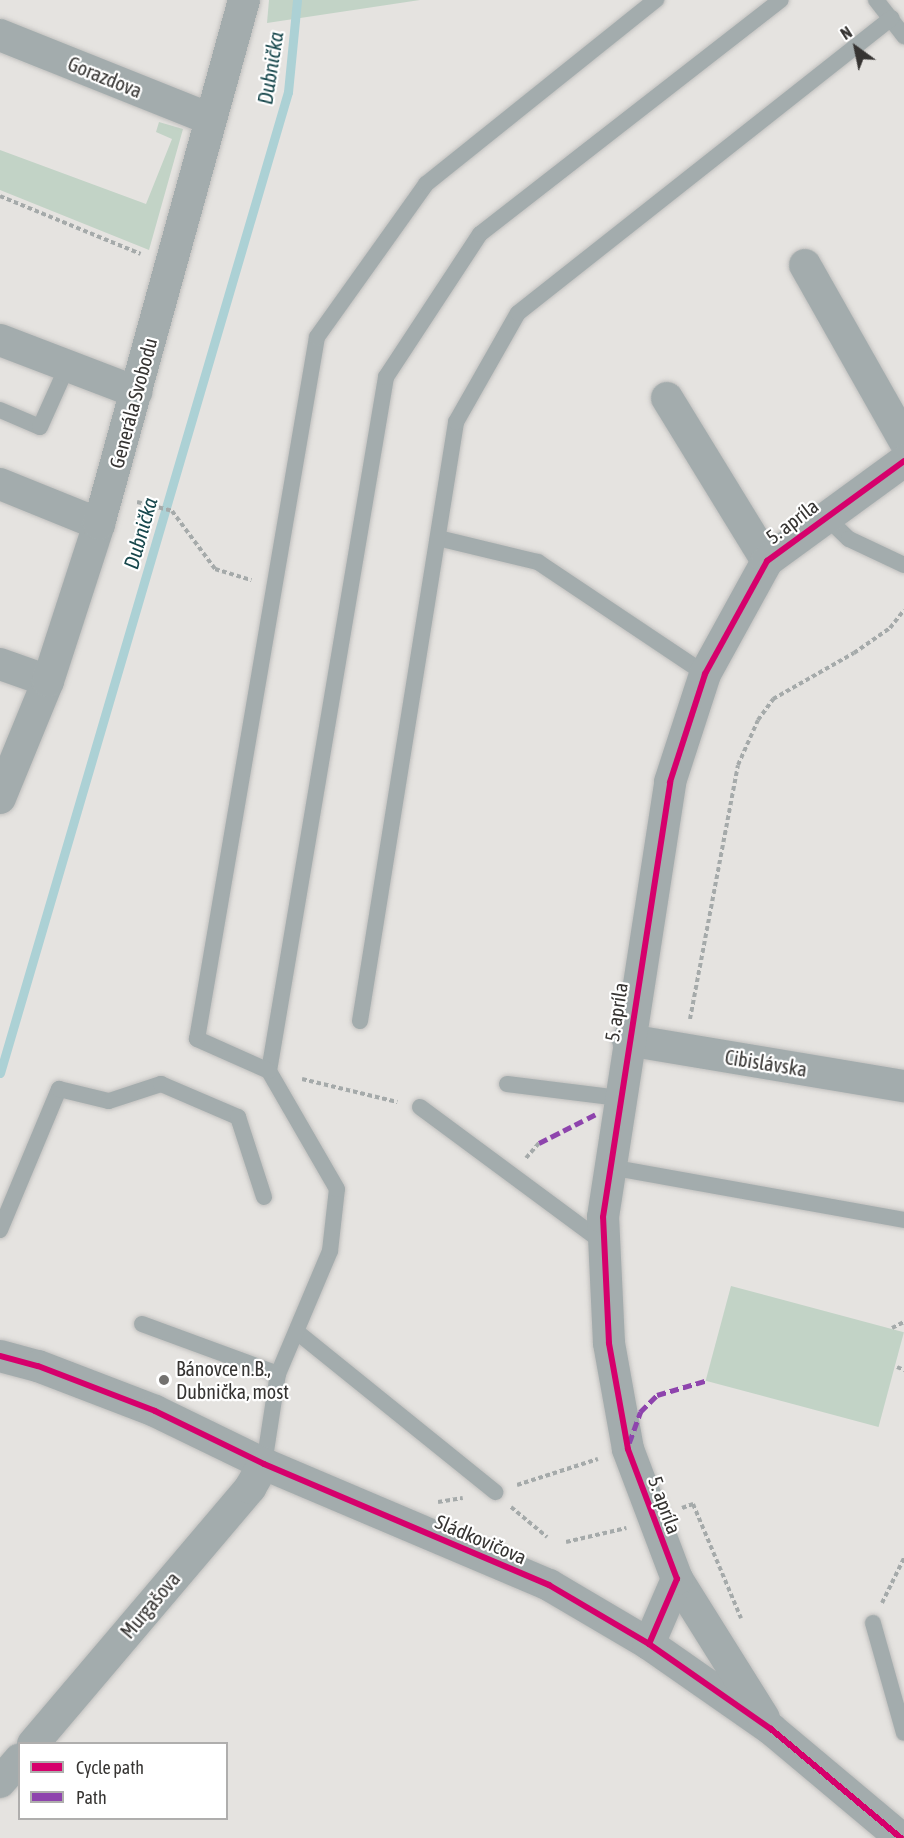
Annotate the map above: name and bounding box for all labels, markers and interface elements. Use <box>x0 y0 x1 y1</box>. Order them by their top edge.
north arrow <box>826 18 886 78</box>
text: N <box>837 23 855 43</box>
water label: Dubnička <box>252 30 288 106</box>
street label: Gorazdova <box>64 51 146 103</box>
street label: Generála Svobodu <box>104 335 162 471</box>
street label: 5. apríla <box>761 493 823 549</box>
water label: Dubnička <box>118 494 162 572</box>
street label: 5. apríla <box>599 981 633 1043</box>
street label: Cibislávska <box>723 1045 809 1081</box>
place label: Bánovce n.B., Dubnička, most <box>176 1356 289 1403</box>
marker: Bánovce n.B., Dubnička, most <box>157 1373 171 1387</box>
street label: 5. apríla <box>644 1473 686 1537</box>
street label: Sládkovičova <box>432 1509 530 1569</box>
street label: Murgašova <box>115 1567 185 1643</box>
legend <box>18 1742 228 1820</box>
text: Cycle path <box>76 1757 144 1778</box>
text: Path <box>76 1787 107 1808</box>

